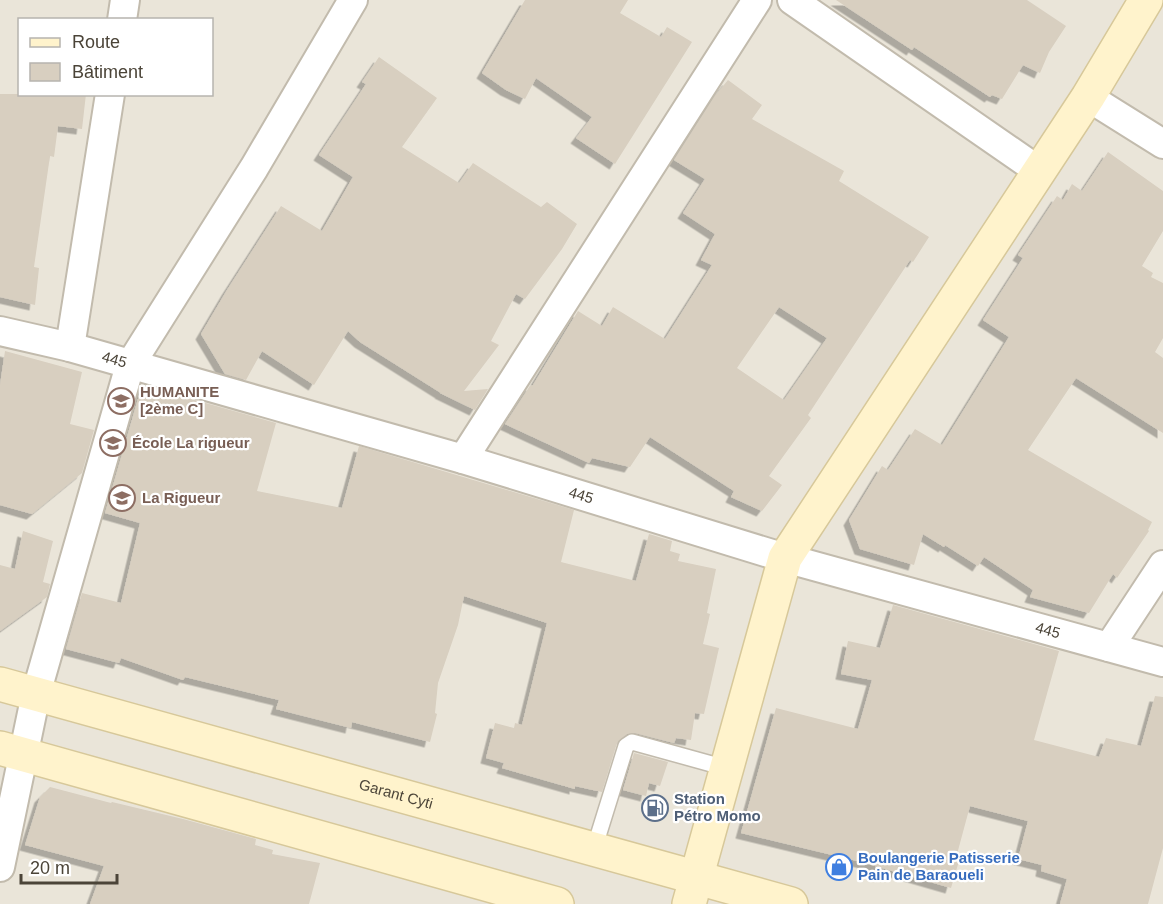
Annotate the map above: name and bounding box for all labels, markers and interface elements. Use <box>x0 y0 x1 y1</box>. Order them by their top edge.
legend <box>18 18 213 96</box>
text: Route <box>72 32 120 52</box>
text: Bâtiment <box>72 62 143 82</box>
street label: 445 <box>100 348 129 371</box>
place label: HUMANITE [2ème C] <box>140 383 219 417</box>
school or university icon: HUMANITE [2ème C] <box>106 386 136 416</box>
school or university icon: École La rigueur <box>98 428 128 458</box>
place label: École La rigueur <box>132 434 250 451</box>
school or university icon: La Rigueur <box>107 483 137 513</box>
street label: 445 <box>567 483 596 507</box>
place label: La Rigueur <box>142 489 221 506</box>
street label: 445 <box>1034 618 1062 641</box>
street label: Garant Cyti <box>357 775 435 812</box>
place label: Station Pétro Momo <box>674 790 761 824</box>
fuel station icon: Station Pétro Momo <box>640 793 670 823</box>
scale bar <box>21 847 117 885</box>
place label: Boulangerie Patisserie Pain de Baraoueli <box>858 849 1020 883</box>
shop icon: Boulangerie Patisserie Pain de Baraoueli <box>824 852 854 882</box>
text: 20 m <box>30 858 70 878</box>

